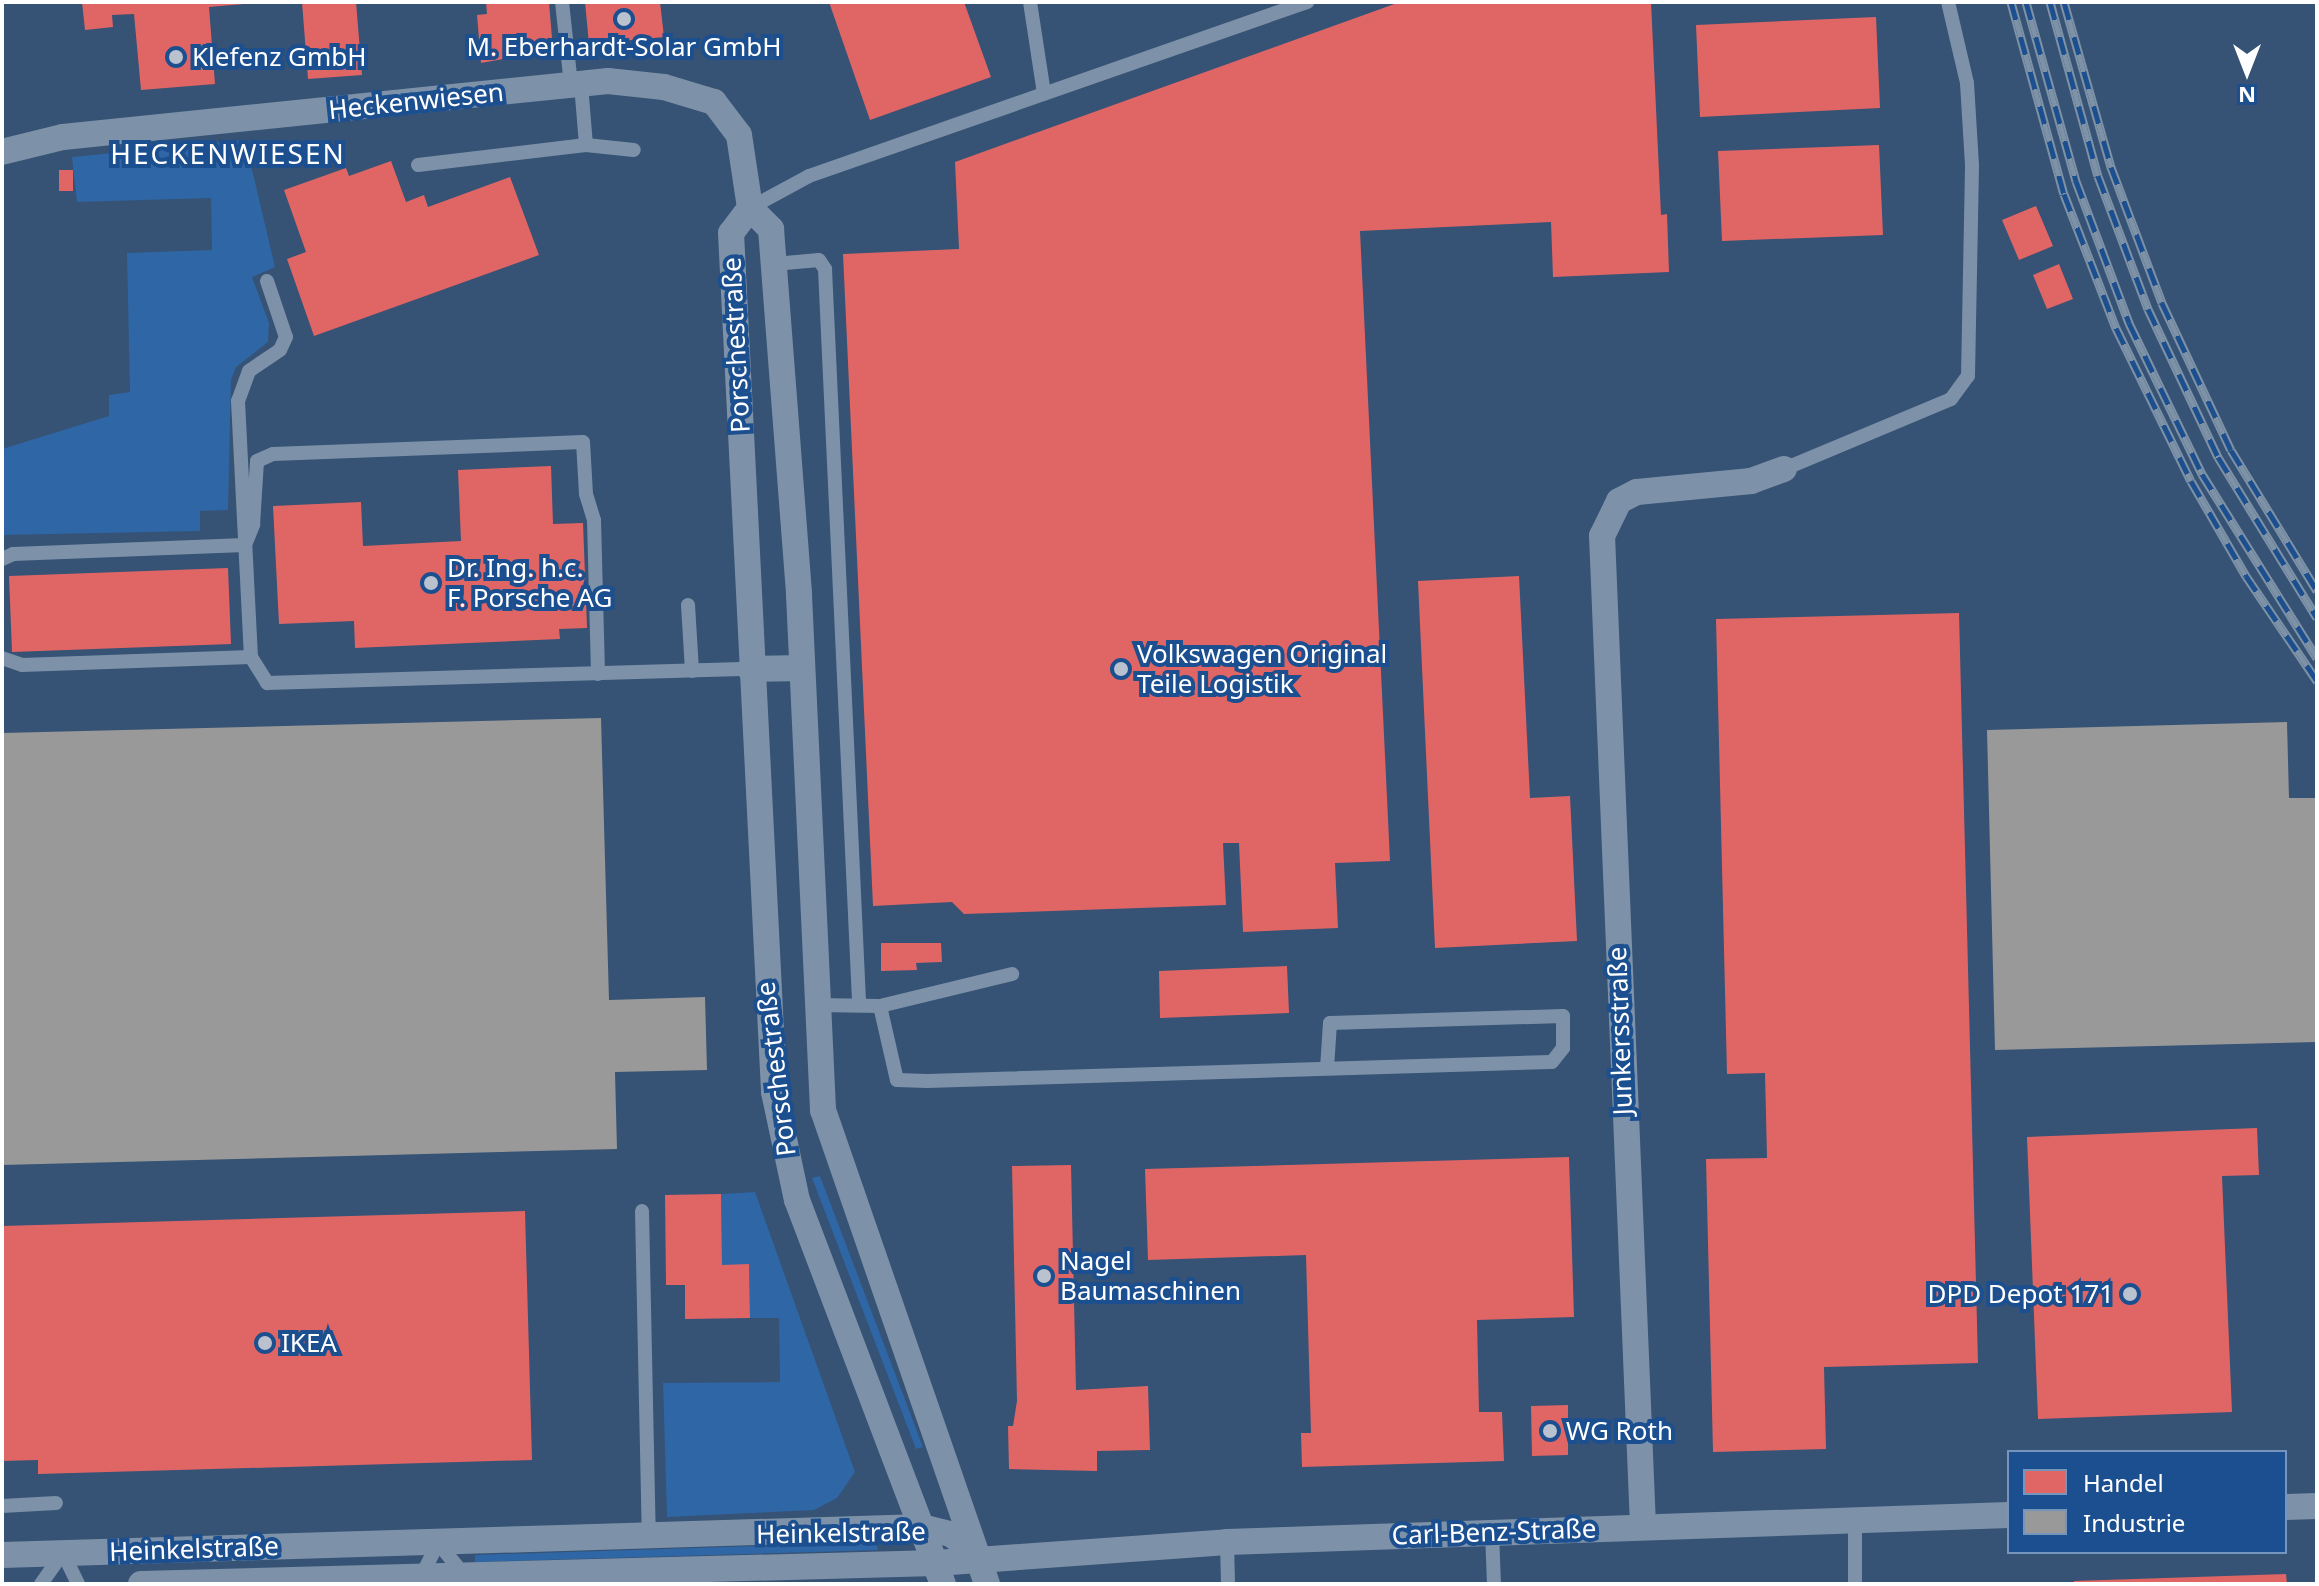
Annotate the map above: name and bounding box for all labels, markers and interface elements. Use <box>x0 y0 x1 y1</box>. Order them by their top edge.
marker: M. Eberhardt-Solar GmbH <box>615 10 633 28</box>
place label: M. Eberhardt-Solar GmbH <box>466 31 782 63</box>
north arrow <box>2207 32 2287 112</box>
place label: Klefenz GmbH <box>192 41 367 73</box>
marker: Klefenz GmbH <box>167 48 185 66</box>
street label: Heckenwiesen <box>327 76 505 126</box>
text: N <box>2238 81 2256 111</box>
district label: HECKENWIESEN <box>110 136 346 170</box>
street label: Porschestraße <box>716 257 756 433</box>
place label: Dr. Ing. h.c. F. Porsche AG <box>447 552 612 614</box>
marker: Dr. Ing. h.c. F. Porsche AG <box>422 574 440 592</box>
place label: Volkswagen Original Teile Logistik <box>1137 638 1387 700</box>
marker: Volkswagen Original Teile Logistik <box>1112 660 1130 678</box>
street label: Junkersstraße <box>1601 946 1639 1116</box>
street label: Porschestraße <box>750 980 802 1158</box>
place label: Nagel Baumaschinen <box>1060 1245 1241 1306</box>
marker: Nagel Baumaschinen <box>1035 1267 1053 1285</box>
place label: DPD Depot 171 <box>1927 1278 2114 1310</box>
marker: DPD Depot 171 <box>2121 1285 2139 1303</box>
place label: IKEA <box>281 1327 337 1359</box>
marker: IKEA <box>256 1334 274 1352</box>
place label: WG Roth <box>1566 1415 1673 1447</box>
marker: WG Roth <box>1541 1422 1559 1440</box>
legend <box>2007 1450 2287 1554</box>
text: Handel <box>2083 1466 2164 1499</box>
text: Industrie <box>2083 1506 2185 1539</box>
street label: Carl-Benz-Straße <box>1391 1513 1597 1551</box>
street label: Heinkelstraße <box>756 1516 926 1550</box>
street label: Heinkelstraße <box>109 1530 279 1568</box>

